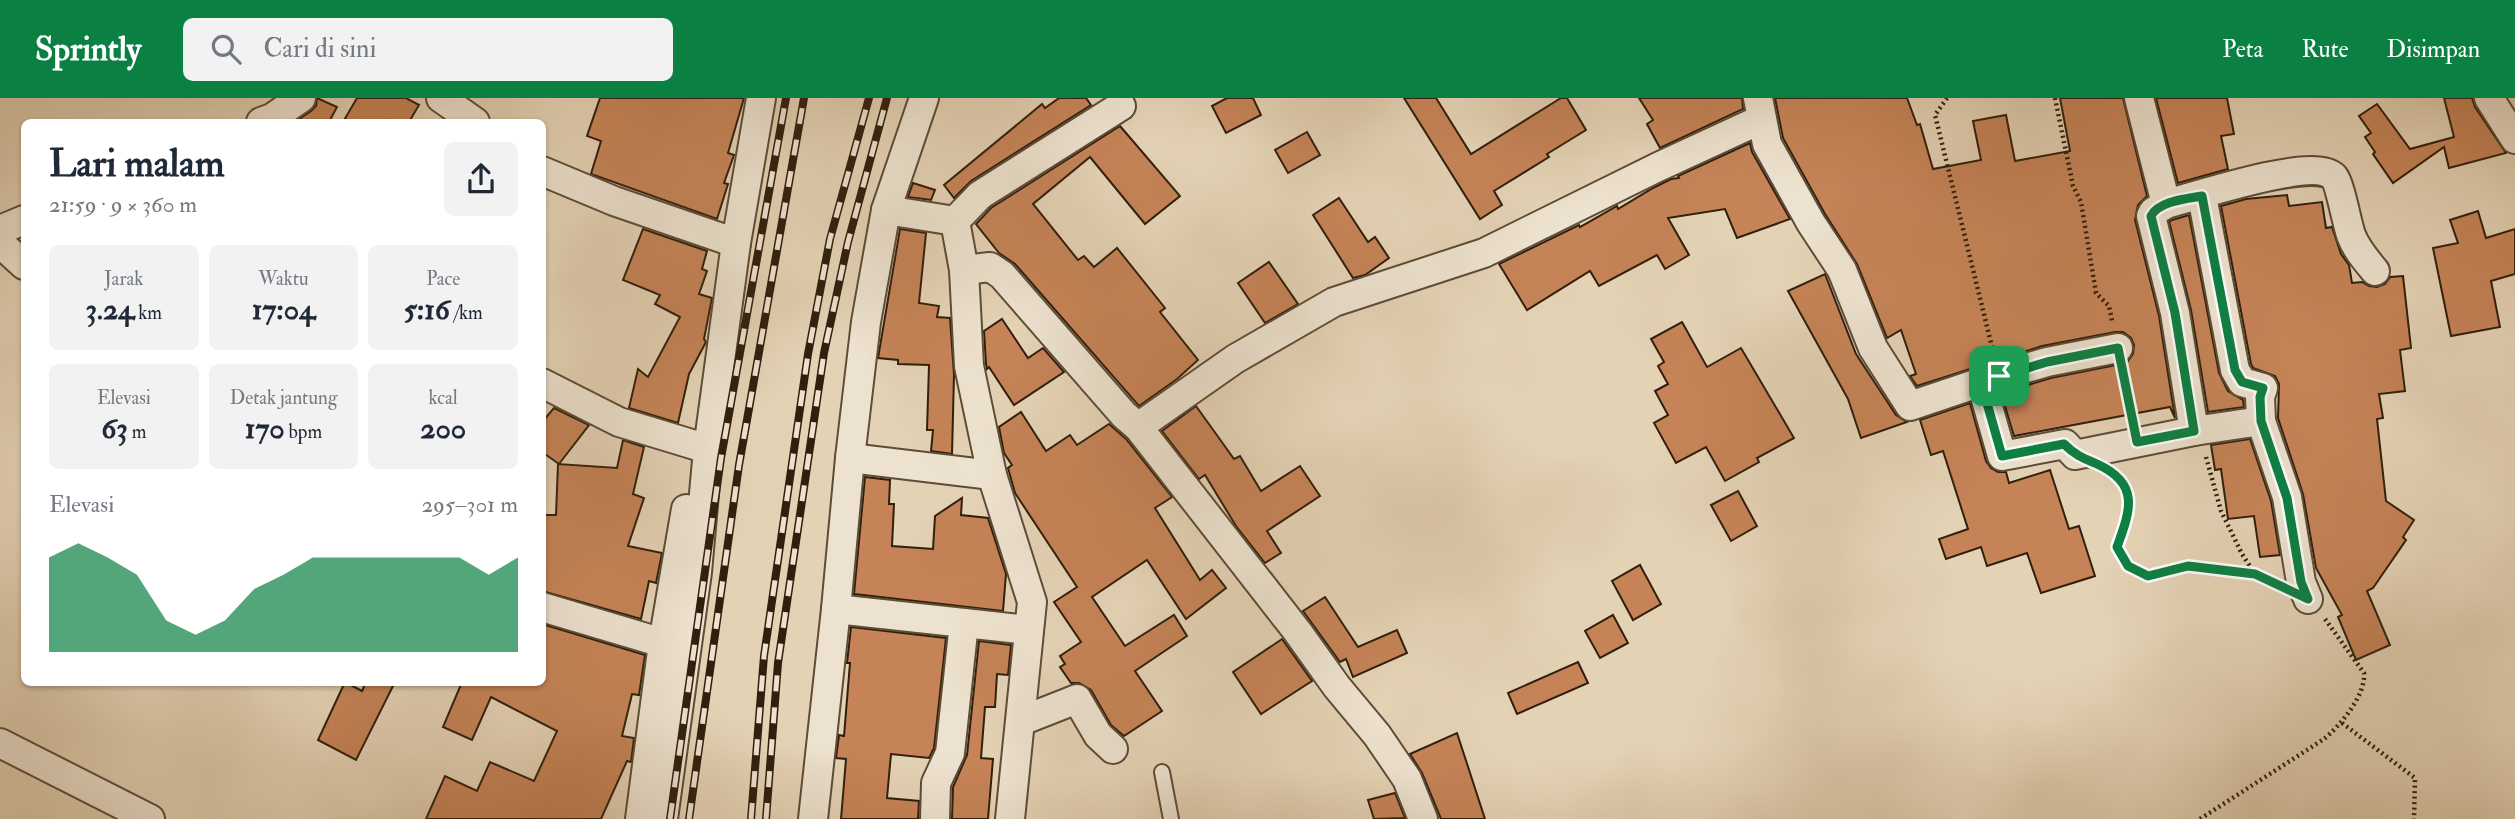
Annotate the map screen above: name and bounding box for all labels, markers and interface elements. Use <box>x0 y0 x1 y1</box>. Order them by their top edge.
search box <box>183 18 673 81</box>
text: Sprintly <box>35 29 141 70</box>
icon: search <box>207 30 245 68</box>
text: Cari di sini <box>263 33 376 65</box>
text: Peta <box>2222 34 2263 65</box>
text: Rute <box>2301 34 2349 65</box>
text: Disimpan <box>2387 34 2480 65</box>
text: Lari malam <box>49 140 224 188</box>
button: share <box>444 142 518 216</box>
text: 21:59 · 9 × 360 m <box>49 190 197 219</box>
text: Jarak <box>104 267 143 291</box>
text: Waktu <box>258 267 309 291</box>
text: Pace <box>426 267 460 291</box>
text: 3.24 <box>86 291 134 328</box>
text: 17:04 <box>252 291 315 328</box>
text: 5:16 <box>404 291 450 328</box>
text: km <box>134 301 162 325</box>
text: /km <box>450 301 483 325</box>
pin <box>1969 346 2029 406</box>
icon: arrive <box>1980 357 2018 395</box>
text: Elevasi <box>97 386 151 410</box>
text: Detak jantung <box>230 386 337 410</box>
text: kcal <box>429 386 458 410</box>
text: 63 <box>101 410 128 447</box>
text: 170 <box>245 410 285 447</box>
text: 200 <box>420 410 466 447</box>
text: m <box>128 420 147 444</box>
text: bpm <box>285 420 322 444</box>
text: Elevasi <box>49 490 114 519</box>
text: 295–301 m <box>421 490 518 519</box>

